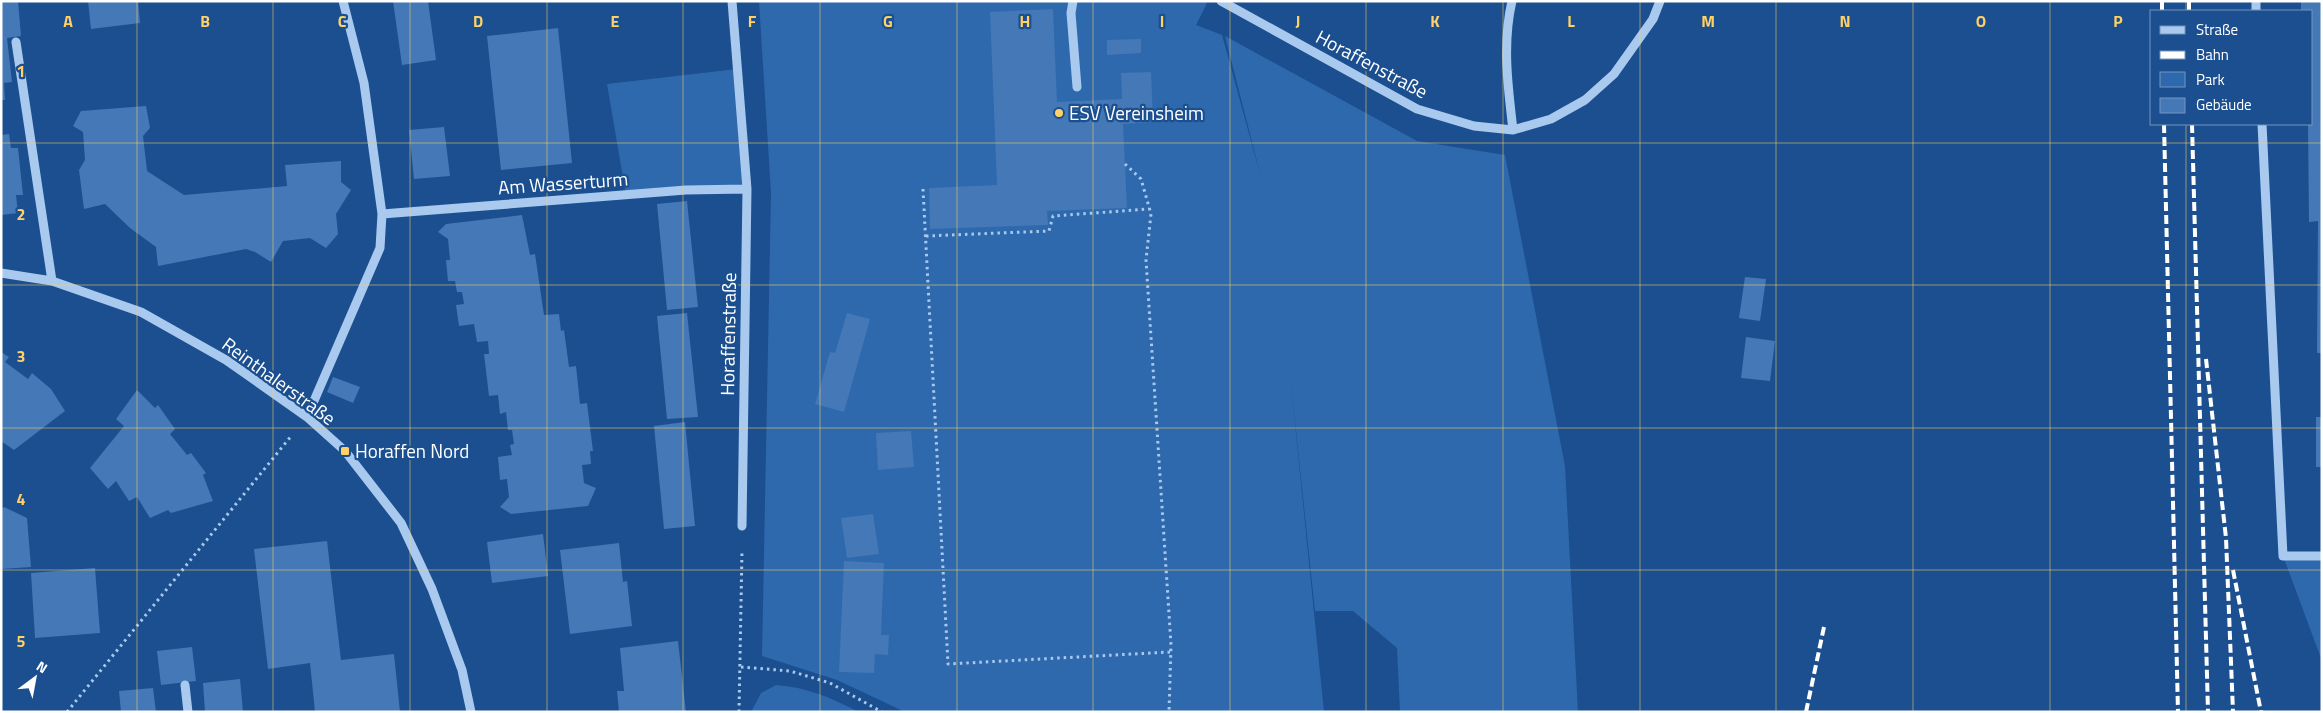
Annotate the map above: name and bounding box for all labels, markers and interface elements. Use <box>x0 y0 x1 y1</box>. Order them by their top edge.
text: A <box>63 9 73 33</box>
text: B <box>200 9 210 33</box>
text: C <box>338 9 347 33</box>
text: D <box>473 9 483 33</box>
text: E <box>611 9 620 33</box>
text: F <box>748 9 757 33</box>
text: G <box>883 9 893 33</box>
text: H <box>1020 9 1030 33</box>
text: I <box>1160 9 1164 33</box>
text: J <box>1296 9 1300 33</box>
text: K <box>1430 9 1440 33</box>
text: L <box>1567 9 1575 33</box>
text: M <box>1701 9 1715 33</box>
text: N <box>1839 9 1851 33</box>
text: O <box>1976 9 1986 33</box>
text: P <box>2113 9 2123 33</box>
legend <box>2150 10 2313 125</box>
text: Straße <box>2196 18 2238 41</box>
street label: Horaffenstraße <box>1311 22 1433 105</box>
text: Bahn <box>2196 43 2229 66</box>
text: 1 <box>17 59 25 83</box>
text: Park <box>2196 68 2225 91</box>
text: Gebäude <box>2196 93 2252 116</box>
place label: ESV Vereinsheim <box>1069 98 1204 127</box>
marker: ESV Vereinsheim <box>1053 107 1065 119</box>
street label: Am Wasserturm <box>497 163 629 202</box>
text: 2 <box>17 202 25 226</box>
street label: Horaffenstraße <box>712 272 743 396</box>
street label: Reinthalerstraße <box>216 329 342 432</box>
text: 3 <box>17 344 25 368</box>
place label: Horaffen Nord <box>355 436 469 465</box>
marker: Horaffen Nord <box>339 445 351 457</box>
text: 4 <box>17 487 26 511</box>
text: 5 <box>17 629 26 653</box>
north arrow <box>10 653 60 703</box>
text: N <box>32 655 52 678</box>

